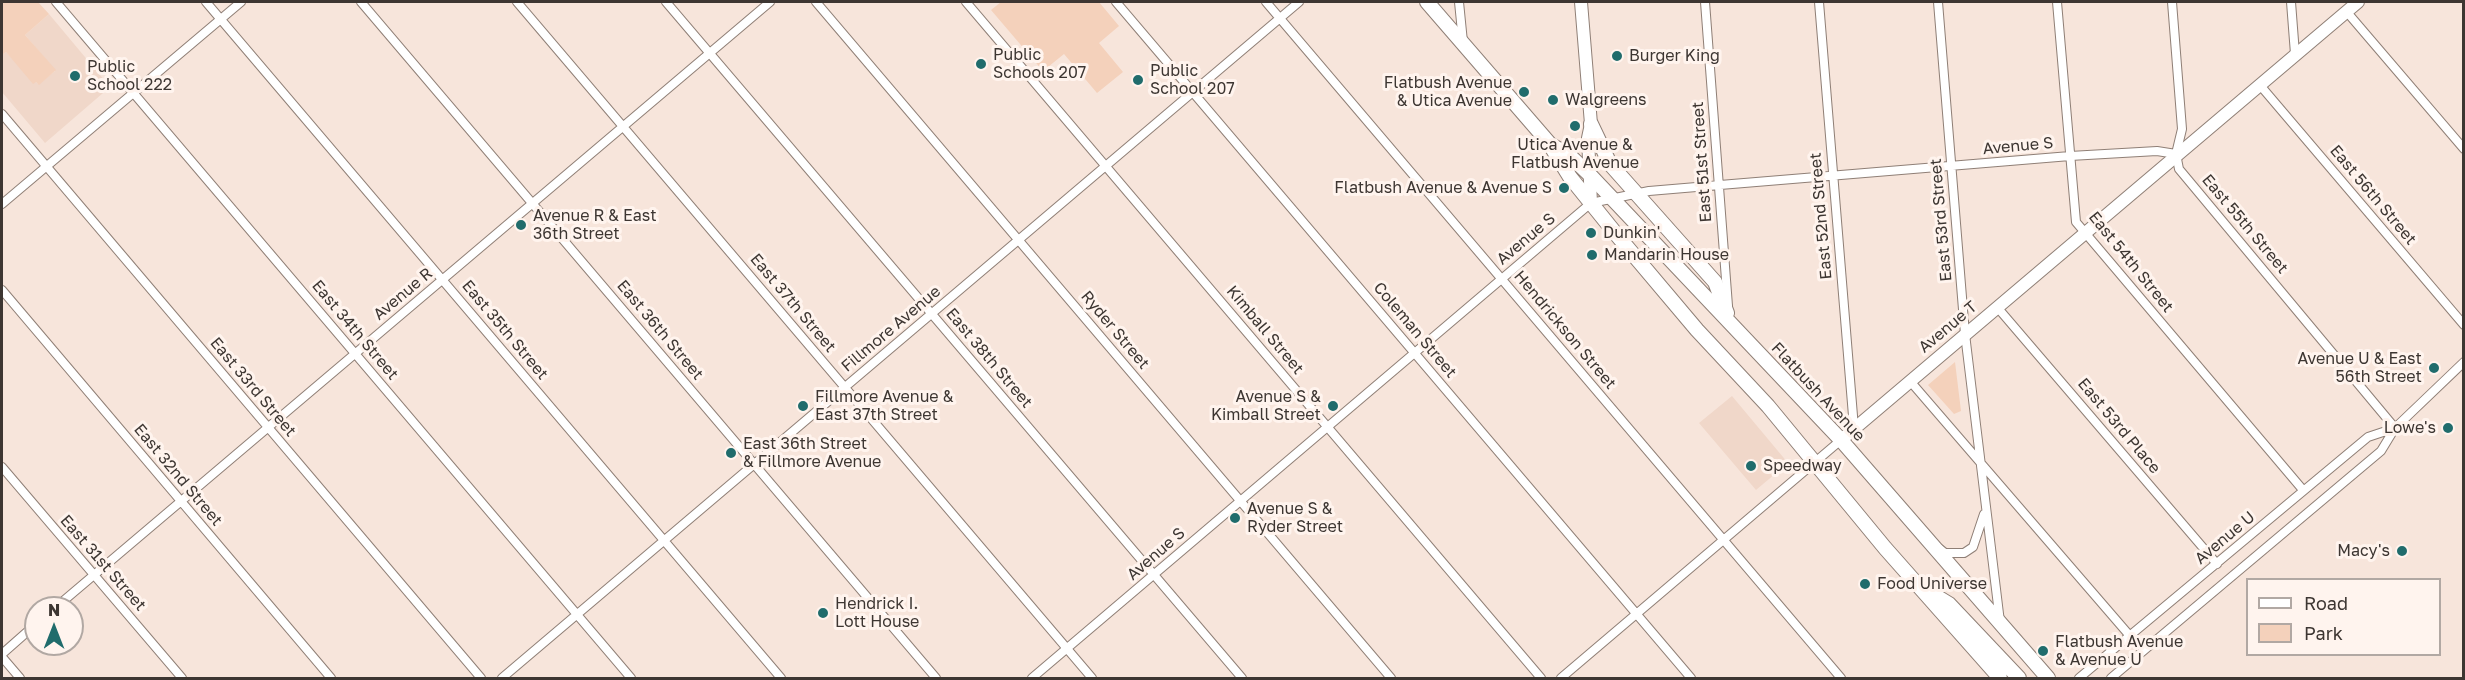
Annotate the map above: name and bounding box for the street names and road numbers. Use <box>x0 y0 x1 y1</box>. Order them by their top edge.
street label: East 51st Street <box>1688 101 1716 223</box>
street label: Avenue S <box>1982 133 2054 159</box>
street label: East 56th Street <box>2326 141 2420 249</box>
street label: East 52nd Street <box>1806 152 1836 280</box>
street label: East 53rd Street <box>1926 158 1956 282</box>
street label: East 55th Street <box>2198 170 2292 278</box>
street label: East 54th Street <box>2084 208 2178 316</box>
street label: Avenue S <box>1493 209 1559 269</box>
street label: East 37th Street <box>746 250 840 356</box>
street label: Avenue R <box>369 264 437 324</box>
street label: Hendrickson Street <box>1510 267 1620 393</box>
street label: East 34th Street <box>308 276 402 384</box>
street label: East 35th Street <box>458 276 552 384</box>
street label: East 36th Street <box>613 276 707 384</box>
street label: Coleman Street <box>1369 278 1461 382</box>
street label: Fillmore Avenue <box>837 282 945 376</box>
street label: Kimball Street <box>1222 282 1308 378</box>
street label: Ryder Street <box>1077 287 1153 373</box>
street label: Avenue T <box>1915 297 1981 357</box>
street label: East 38th Street <box>942 304 1036 412</box>
street label: East 33rd Street <box>206 334 300 440</box>
street label: Flatbush Avenue <box>1767 339 1869 445</box>
street label: East 53rd Place <box>2073 374 2165 478</box>
street label: East 32nd Street <box>130 420 226 530</box>
street label: Avenue U <box>2191 507 2259 569</box>
street label: East 31st Street <box>56 511 150 615</box>
street label: Avenue S <box>1123 524 1189 584</box>

